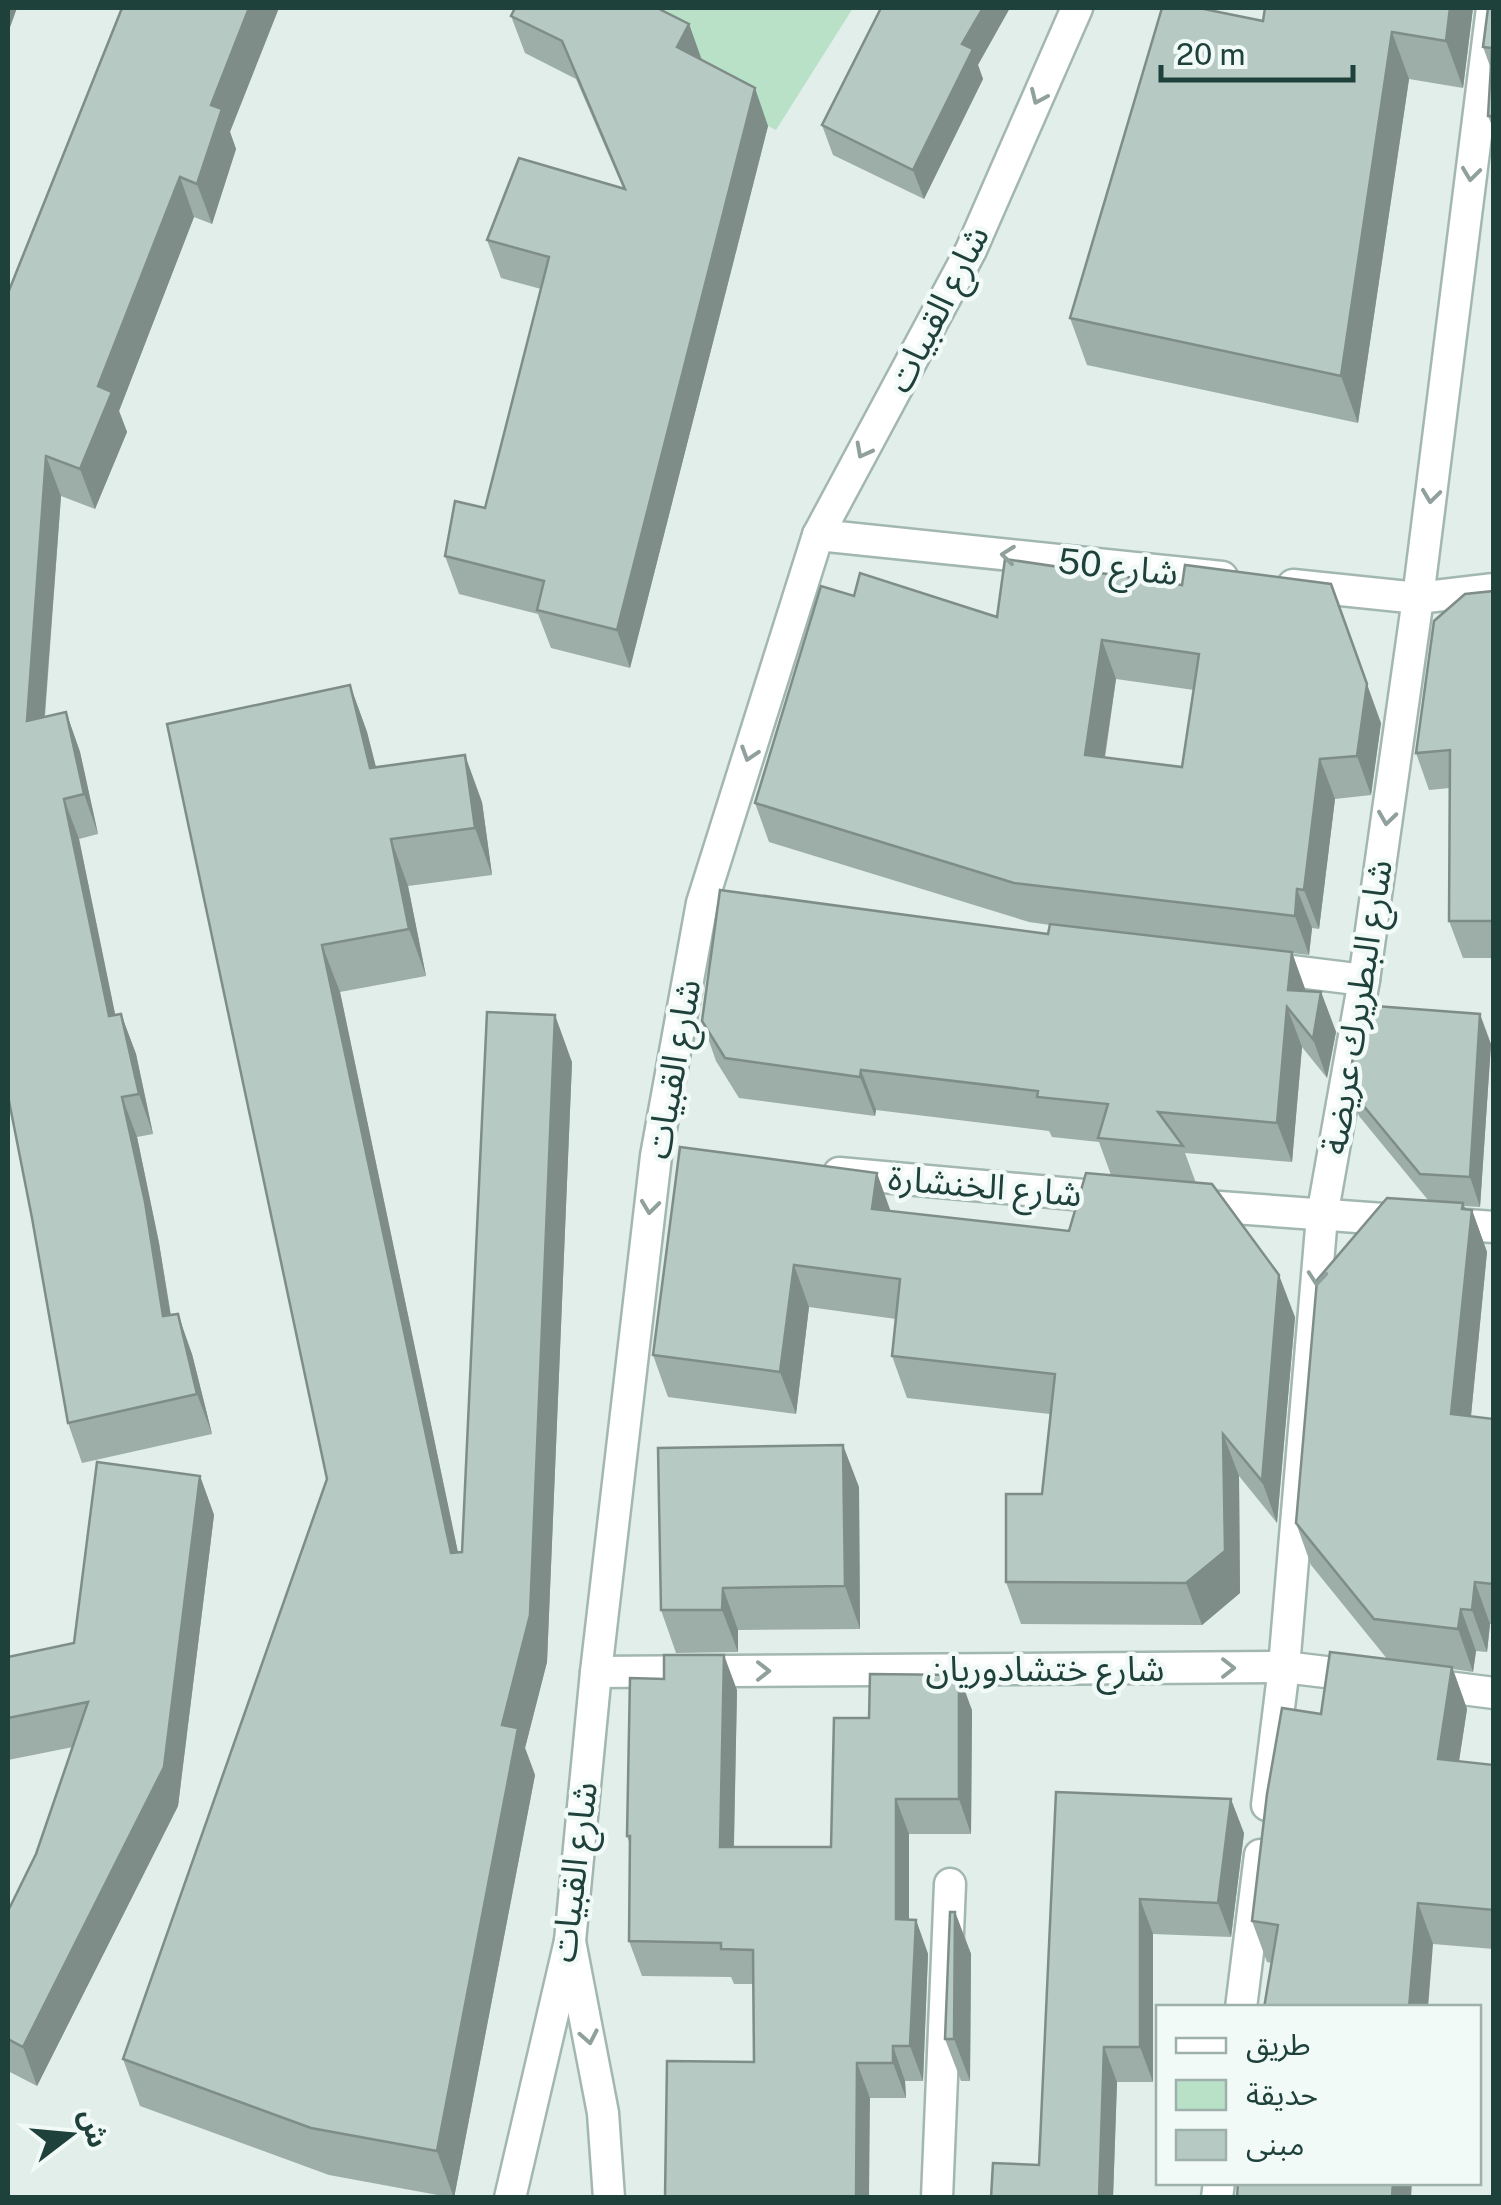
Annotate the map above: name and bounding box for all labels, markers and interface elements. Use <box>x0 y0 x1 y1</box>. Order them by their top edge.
scale bar <box>1161 20 1354 82</box>
text: 20 m <box>1176 36 1245 72</box>
one-way arrow <box>1030 87 1050 105</box>
one-way arrow <box>1461 166 1482 182</box>
street label: شارع القبيات <box>878 219 1002 402</box>
one-way arrow <box>856 440 876 458</box>
one-way arrow <box>1421 489 1442 505</box>
street label: شارع 50 <box>1055 540 1180 599</box>
one-way arrow <box>999 545 1015 566</box>
one-way arrow <box>740 745 761 762</box>
one-way arrow <box>1377 810 1398 827</box>
street label: شارع البطريرك عريضة <box>1313 857 1406 1158</box>
street label: شارع القبيات <box>637 976 714 1163</box>
street label: شارع الخنشارة <box>886 1157 1083 1220</box>
one-way arrow <box>640 1200 661 1216</box>
one-way arrow <box>1306 1270 1328 1286</box>
street label: شارع ختشادوريان <box>925 1648 1165 1695</box>
one-way arrow <box>1221 1657 1237 1678</box>
one-way arrow <box>756 1660 772 1682</box>
street label: شارع القبيات <box>542 1779 611 1965</box>
legend <box>1156 2005 1481 2185</box>
text: طريق <box>1246 2026 1311 2063</box>
one-way arrow <box>577 2028 598 2045</box>
text: حديقة <box>1246 2076 1318 2112</box>
north arrow <box>20 2085 120 2185</box>
text: ش <box>73 2105 116 2151</box>
text: مبنى <box>1246 2126 1304 2162</box>

